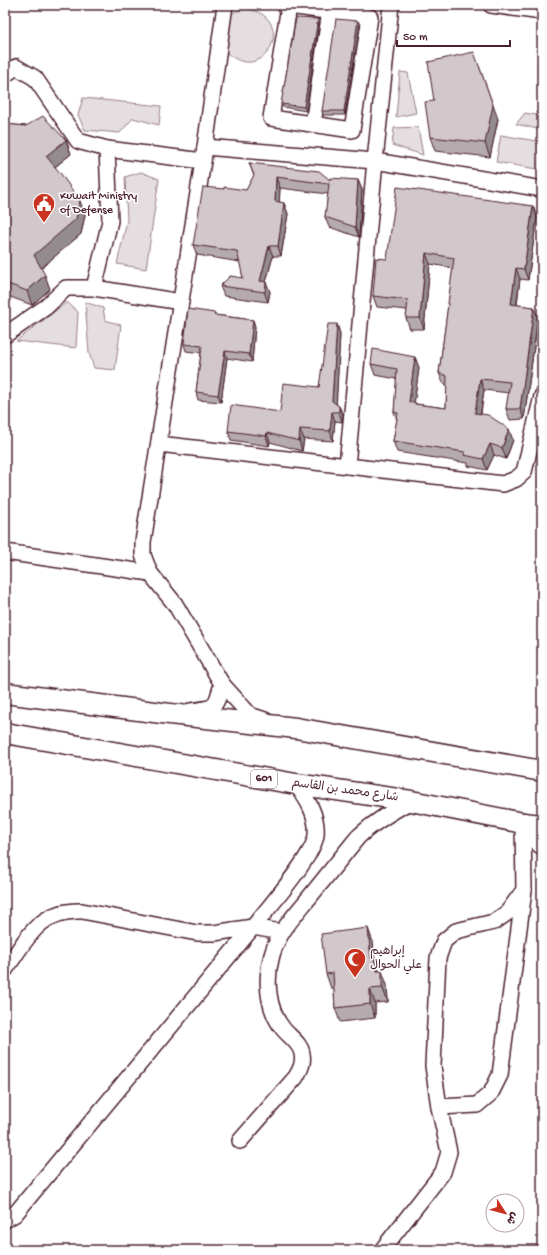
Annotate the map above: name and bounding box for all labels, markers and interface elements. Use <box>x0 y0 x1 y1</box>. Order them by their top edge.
scale bar <box>397 22 510 48</box>
text: 50 m <box>403 31 428 45</box>
place label: Kuwait Ministry of Defense <box>60 190 137 218</box>
public building icon: Kuwait Ministry of Defense <box>31 191 57 224</box>
road number: 601 <box>251 770 277 788</box>
street label: شارع محمد بن القاسم <box>291 777 399 805</box>
place label: إبراهيم علي الحوال <box>370 945 422 975</box>
mosque icon: إبراهيم علي الحوال <box>342 946 368 979</box>
north arrow <box>485 1193 525 1233</box>
text: ش <box>503 1209 520 1226</box>

